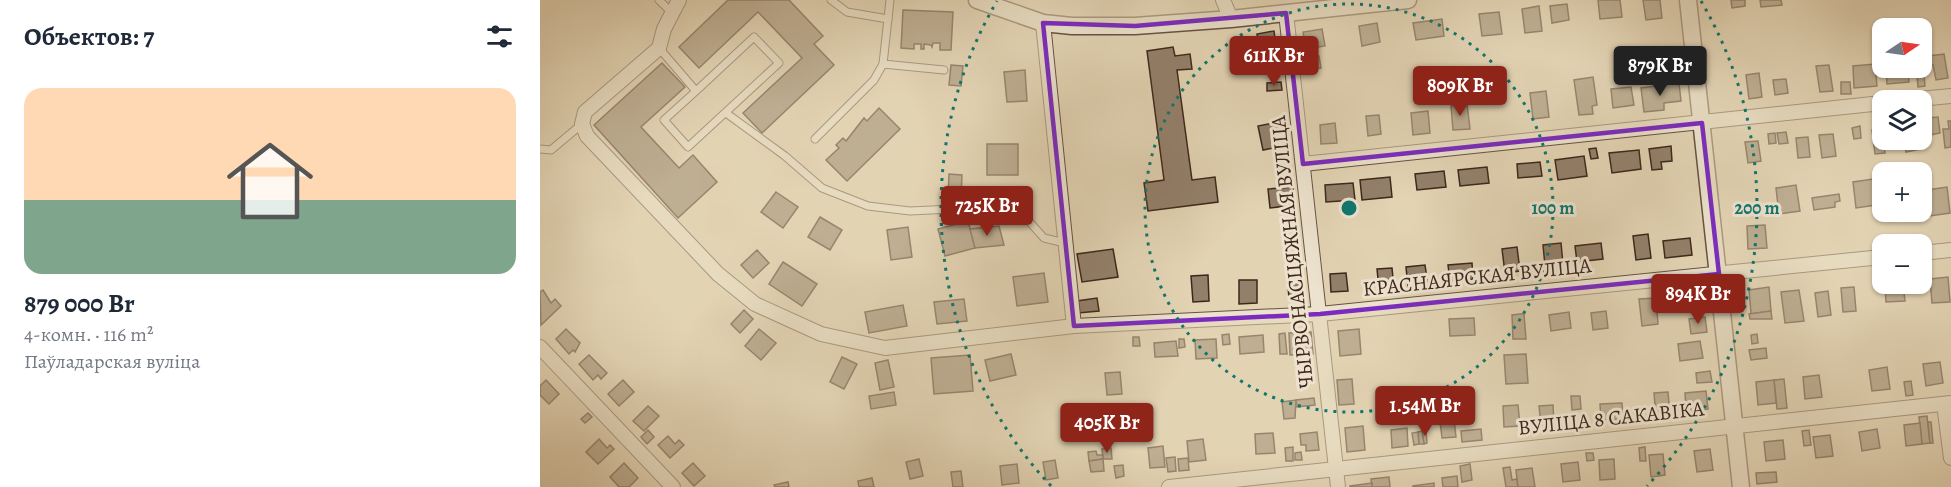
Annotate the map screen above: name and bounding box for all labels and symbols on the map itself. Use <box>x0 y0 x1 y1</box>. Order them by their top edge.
north arrow <box>1872 18 1932 78</box>
pin: 611K Br <box>1219 36 1329 87</box>
pin: 879K Br <box>1605 46 1715 97</box>
pin: 809K Br <box>1405 66 1515 117</box>
street label: ЧЫРВОНАСЦЯЖНАЯ ВУЛІЦА <box>1264 114 1320 390</box>
pin: 725K Br <box>932 186 1042 237</box>
text: 100 m <box>1532 196 1574 220</box>
text: 200 m <box>1734 196 1780 220</box>
centre of rings <box>1339 198 1359 218</box>
street label: КРАСНАЯРСКАЯ ВУЛІЦА <box>1361 251 1593 303</box>
pin: 894K Br <box>1643 274 1753 325</box>
pin: 1.54M Br <box>1363 386 1487 437</box>
street label: ВУЛІЦА 8 САКАВІКА <box>1517 394 1706 442</box>
pin: 405K Br <box>1052 403 1162 454</box>

